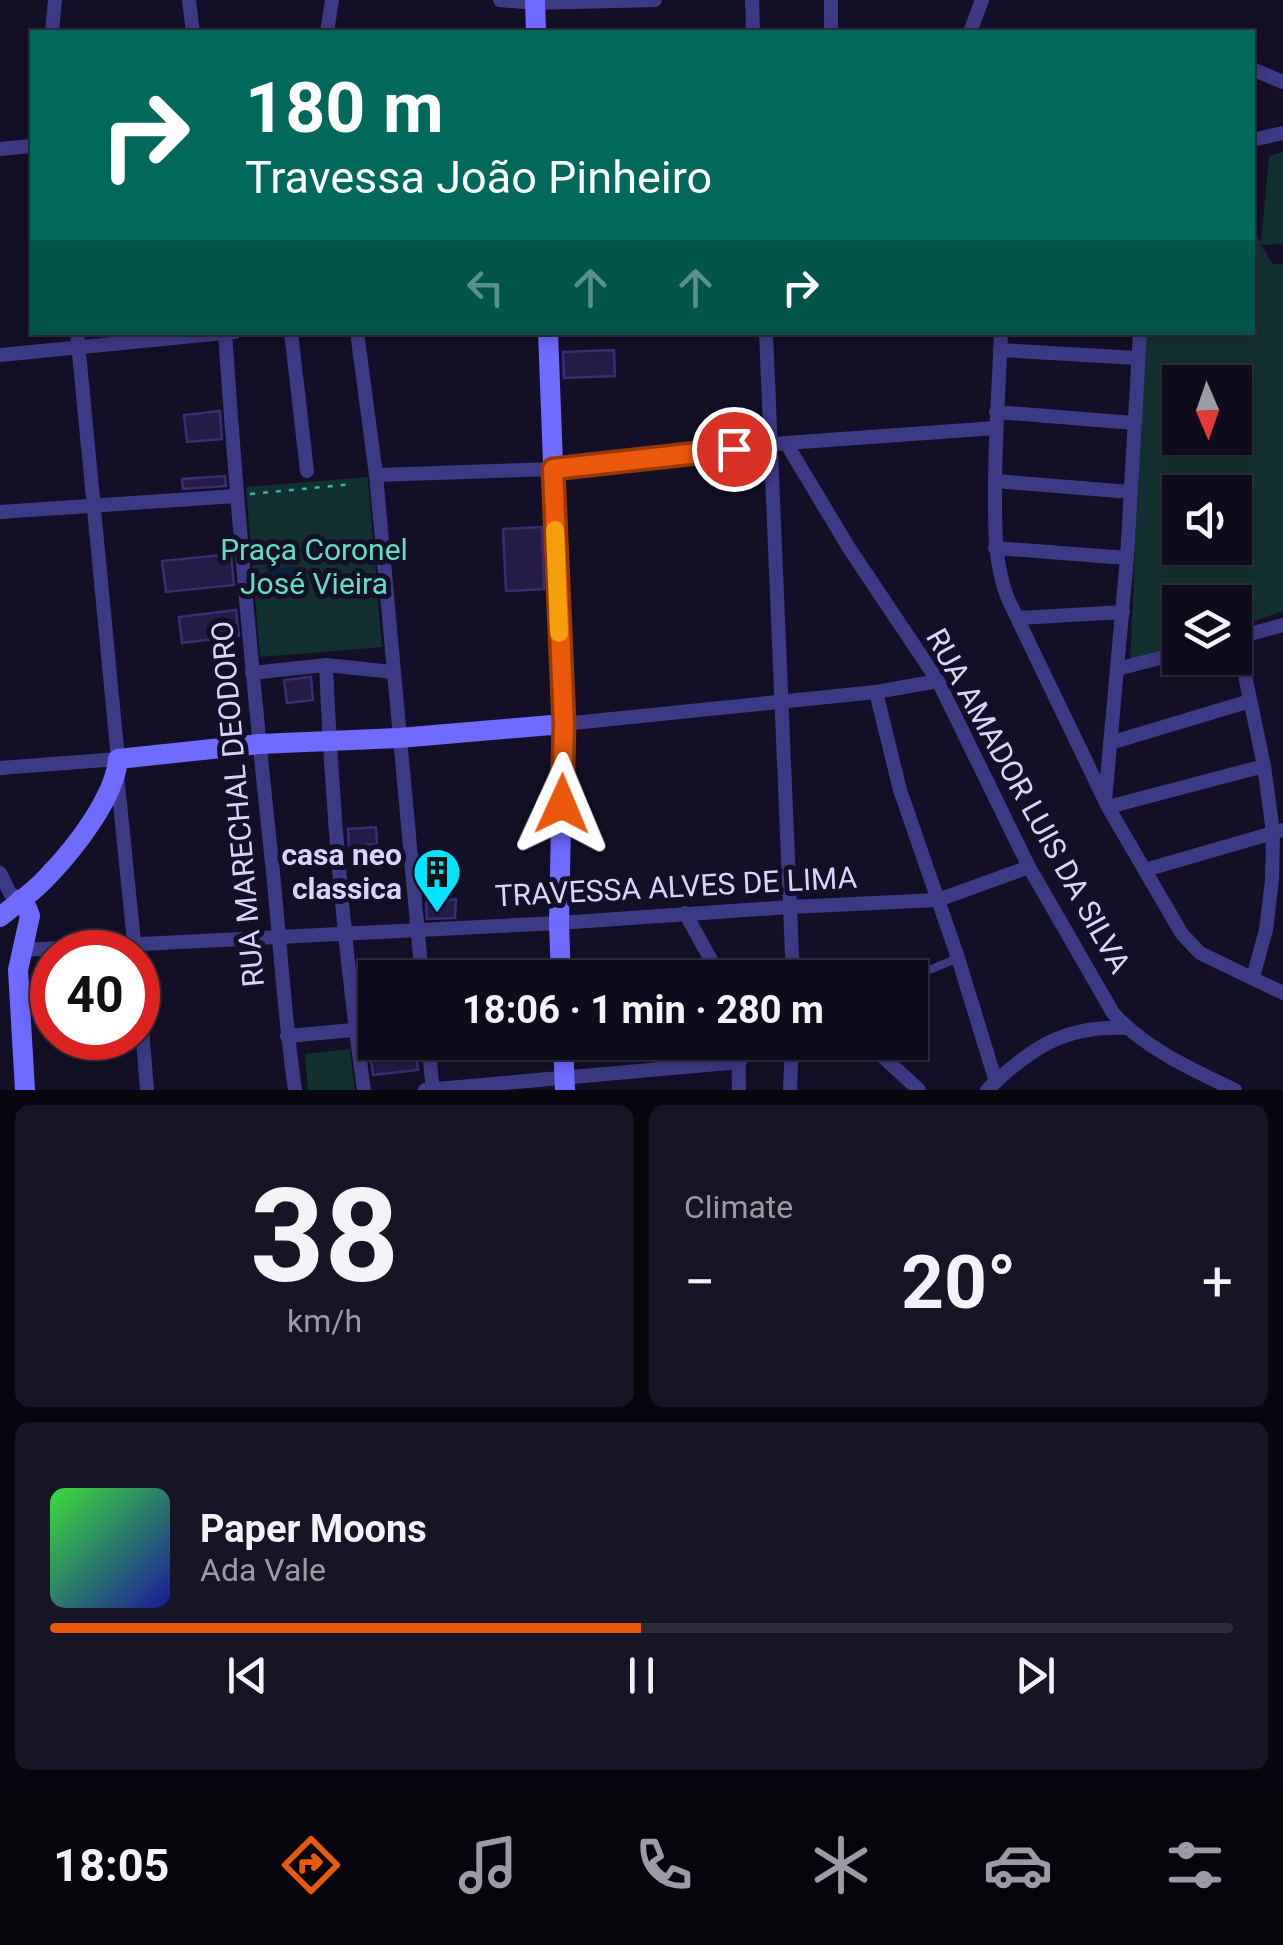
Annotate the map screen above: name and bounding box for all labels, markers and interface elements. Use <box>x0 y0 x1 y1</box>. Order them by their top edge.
text: 180 m <box>245 67 444 149</box>
icon: right <box>80 70 210 200</box>
text: Travessa João Pinheiro <box>245 151 712 204</box>
icon: left <box>458 260 513 315</box>
icon: ahead <box>563 260 618 315</box>
icon: ahead <box>668 260 723 315</box>
icon: right <box>773 260 828 315</box>
north arrow <box>1162 365 1252 455</box>
map controls <box>1162 365 1252 675</box>
pin <box>692 407 777 492</box>
icon: arrive <box>707 422 762 477</box>
button: sound <box>1162 475 1252 565</box>
park label: Praça Coronel José Vieira <box>220 532 408 601</box>
button: layers <box>1162 585 1252 675</box>
street label: RUA MARECHAL DEODORO <box>204 620 271 989</box>
street label: RUA AMADOR LUIS DA SILVA <box>919 622 1138 979</box>
position arrow <box>510 752 614 856</box>
place label: casa neo classica <box>281 837 402 906</box>
building icon: casa neo classica <box>411 846 463 914</box>
street label: TRAVESSA ALVES DE LIMA <box>494 860 858 913</box>
speed limit sign: 40 <box>30 930 160 1060</box>
text: 18:06 · 1 min · 280 m <box>462 988 824 1032</box>
text: 38 <box>250 1160 399 1313</box>
text: Climate <box>684 1188 793 1226</box>
text: 20° <box>901 1238 1016 1326</box>
text: − <box>684 1250 715 1314</box>
text: + <box>1202 1250 1233 1314</box>
text: km/h <box>287 1302 362 1340</box>
text: Paper Moons <box>200 1507 427 1551</box>
text: Ada Vale <box>200 1551 326 1589</box>
icon: previous <box>220 1648 275 1703</box>
icon: pause <box>614 1648 669 1703</box>
icon: next <box>1008 1648 1063 1703</box>
icon: directions <box>276 1830 346 1900</box>
icon: music <box>453 1830 523 1900</box>
icon: phone <box>629 1830 699 1900</box>
icon: climate <box>806 1830 876 1900</box>
icon: car <box>983 1830 1053 1900</box>
icon: filters <box>1160 1830 1230 1900</box>
text: 18:05 <box>53 1839 169 1892</box>

